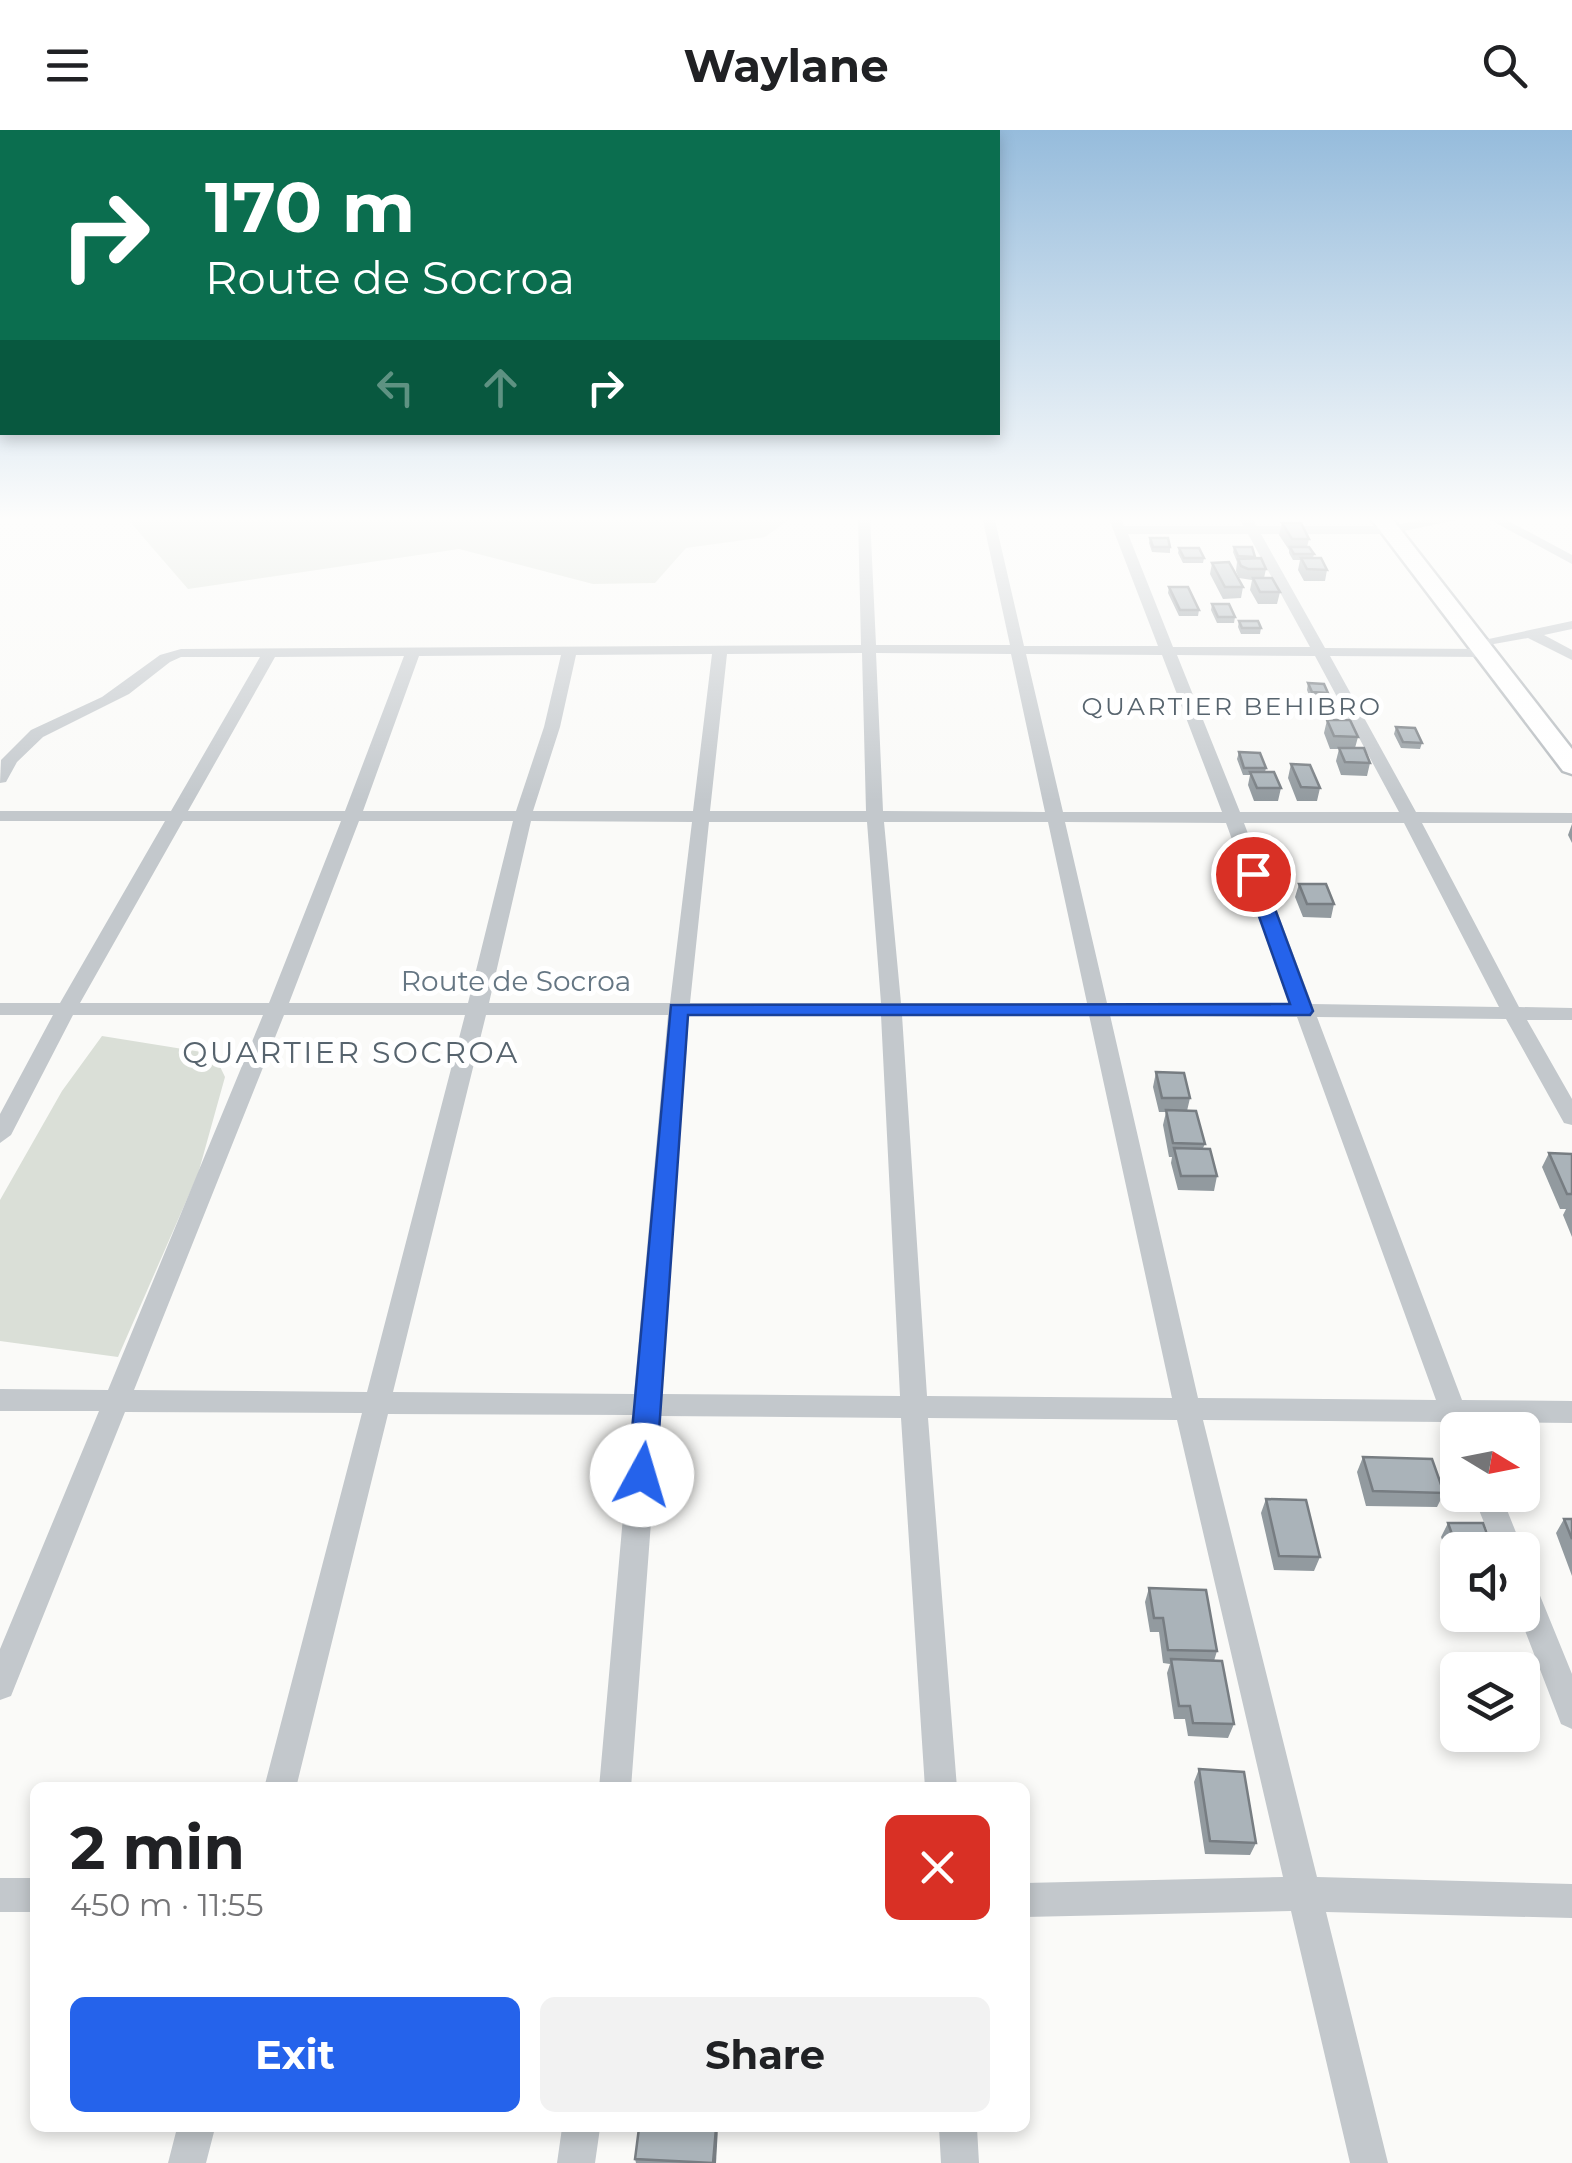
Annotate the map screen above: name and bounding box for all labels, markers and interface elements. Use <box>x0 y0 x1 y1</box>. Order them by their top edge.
icon: menu <box>40 38 95 93</box>
text: Waylane <box>683 38 889 93</box>
icon: search <box>1477 38 1532 93</box>
text: 170 m <box>205 164 415 250</box>
icon: right <box>40 170 170 300</box>
text: Route de Socroa <box>205 250 575 305</box>
icon: left <box>368 360 423 415</box>
icon: ahead <box>473 360 528 415</box>
icon: right <box>578 360 633 415</box>
district label: QUARTIER BEHIBRO <box>1082 691 1382 721</box>
pin <box>1211 832 1296 917</box>
icon: arrive <box>1226 847 1281 902</box>
street label: Route de Socroa <box>401 964 631 998</box>
district label: QUARTIER SOCROA <box>182 1034 520 1071</box>
north arrow <box>1440 1412 1540 1512</box>
map controls <box>1440 1412 1540 1752</box>
position arrow <box>590 1423 694 1527</box>
button: sound <box>1440 1532 1540 1632</box>
button: layers <box>1440 1652 1540 1752</box>
text: 2 min <box>70 1811 245 1884</box>
button: close <box>885 1815 990 1920</box>
text: 450 m · 11:55 <box>70 1885 264 1924</box>
button: Exit <box>70 1997 520 2112</box>
button: Share <box>540 1997 990 2112</box>

